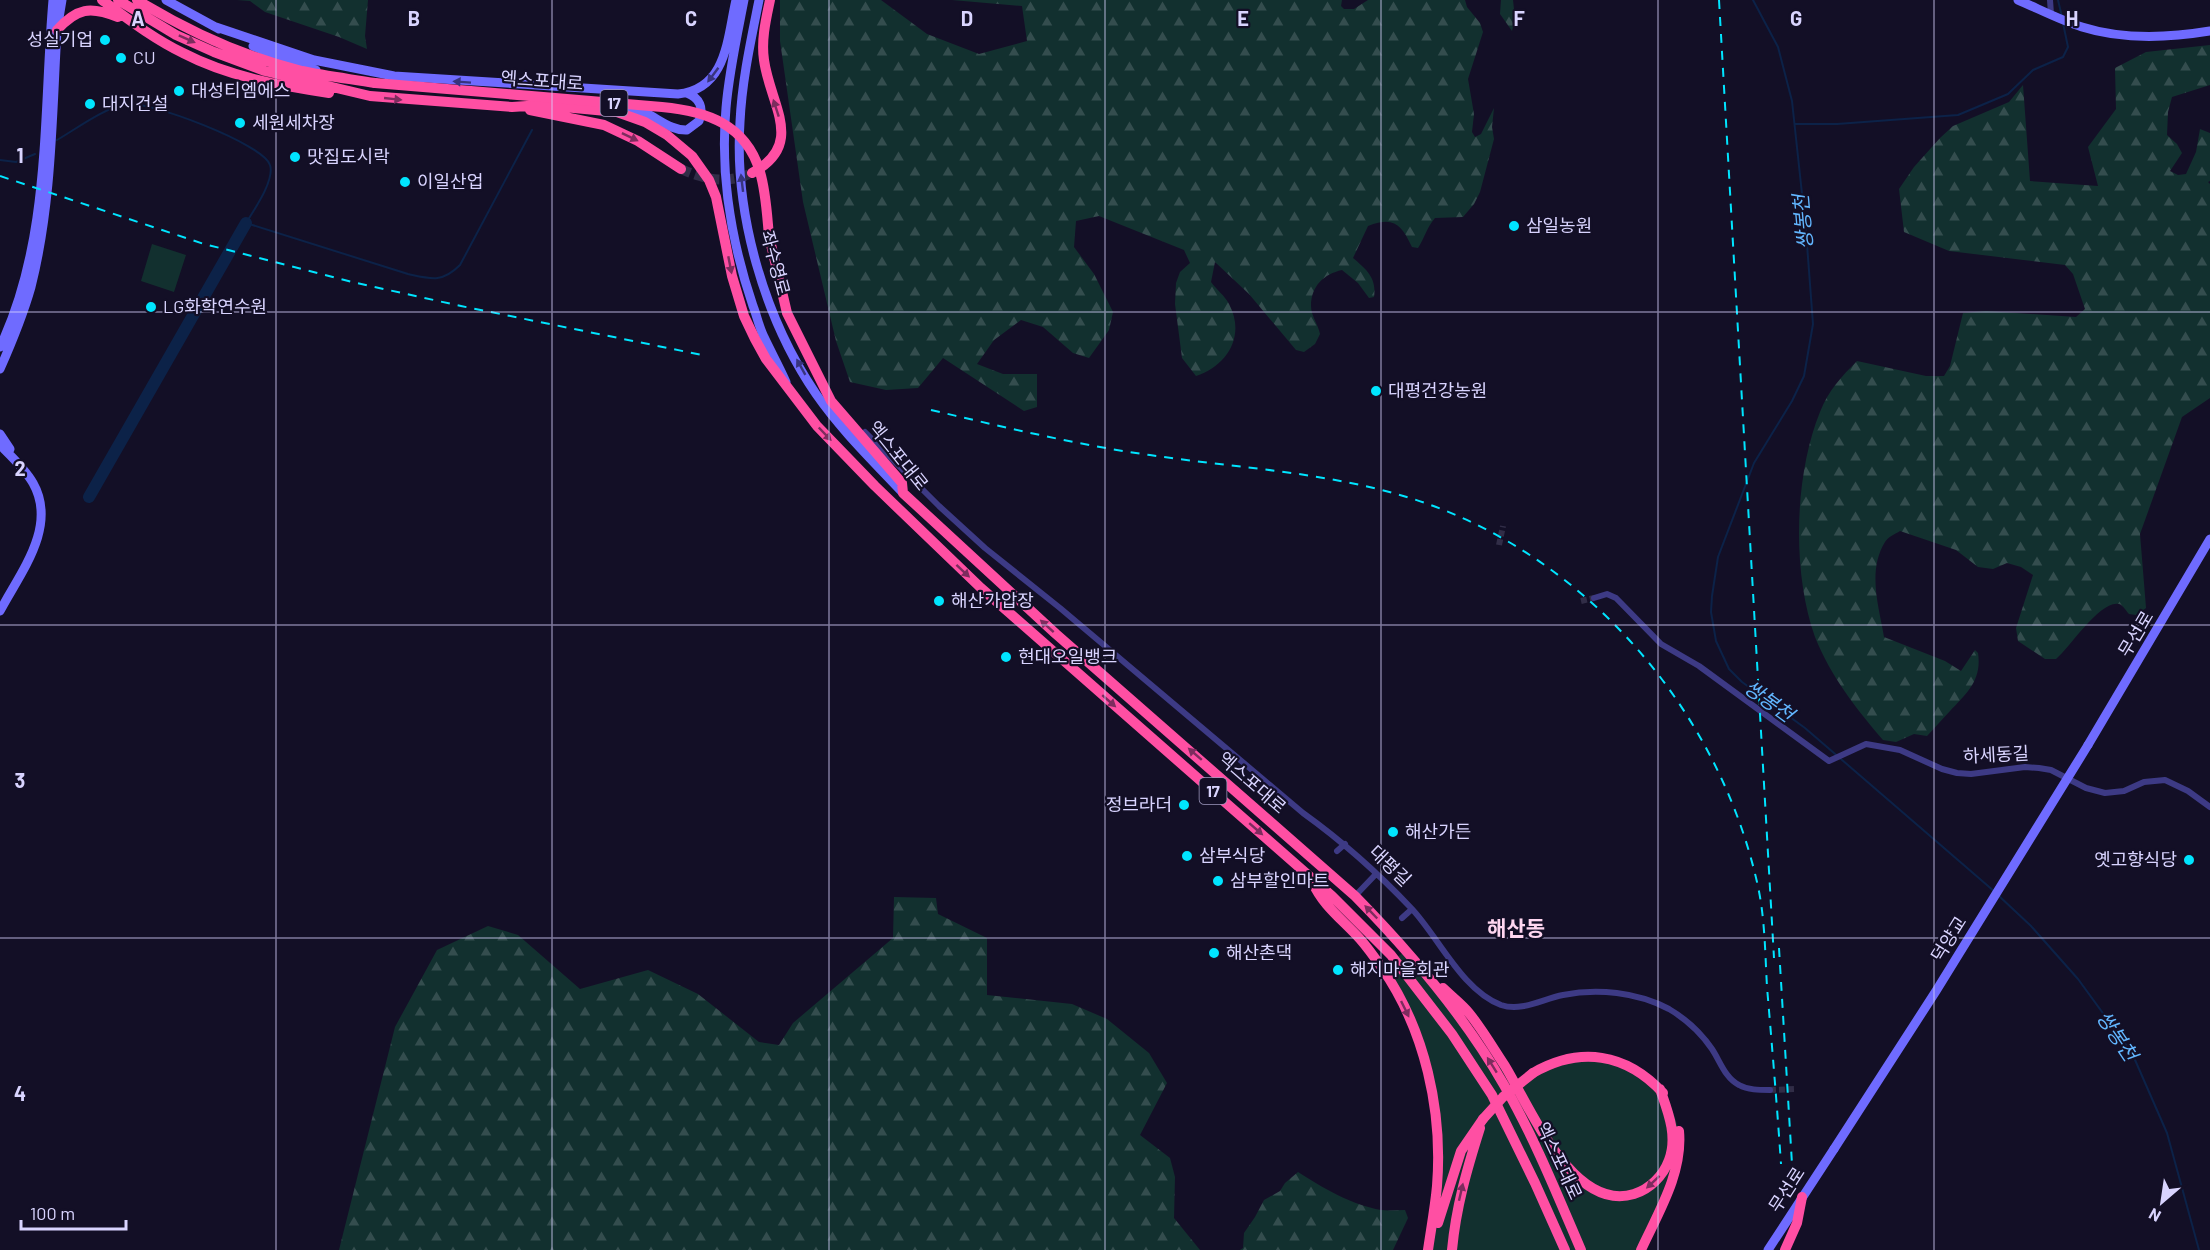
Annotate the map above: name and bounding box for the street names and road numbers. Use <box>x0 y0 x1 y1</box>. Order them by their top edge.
street label: 엑스포대로 <box>500 66 584 94</box>
road number: 17 <box>600 90 628 116</box>
street label: 좌수영로 <box>757 228 795 298</box>
street label: 엑스포대로 <box>864 416 933 494</box>
street label: 무선로 <box>2113 607 2157 660</box>
street label: 하세동길 <box>1962 741 2030 767</box>
street label: 엑스포대로 <box>1214 747 1291 818</box>
road number: 17 <box>1200 778 1226 804</box>
street label: 대평길 <box>1365 840 1416 890</box>
street label: 덕양교 <box>1926 912 1971 965</box>
street label: 엑스포대로 <box>1532 1118 1587 1203</box>
street label: 무선로 <box>1763 1163 1809 1216</box>

